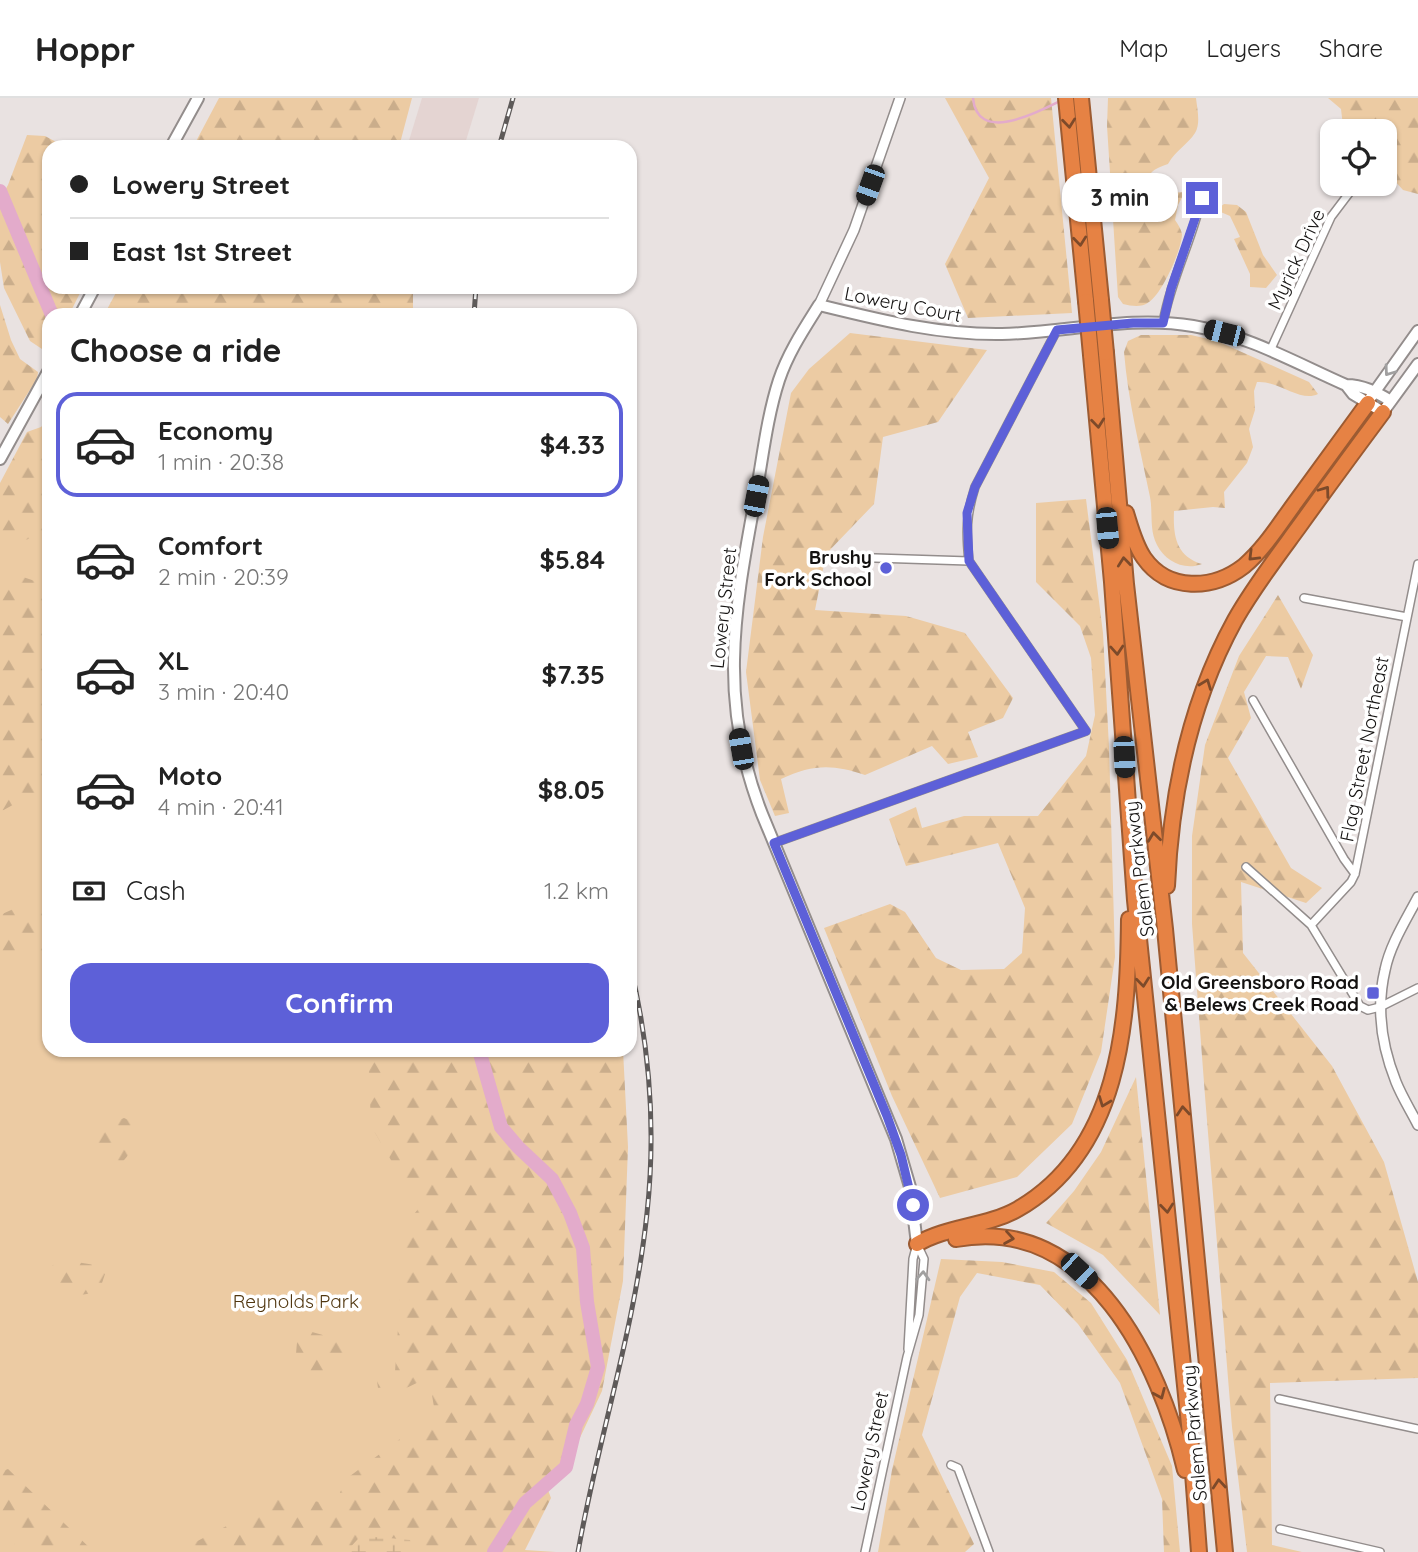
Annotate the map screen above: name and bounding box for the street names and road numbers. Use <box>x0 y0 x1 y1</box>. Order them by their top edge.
street label: Myrick Drive <box>1262 205 1330 313</box>
street label: Lowery Court <box>843 281 963 327</box>
street label: Lowery Street <box>705 546 741 670</box>
street label: Flag Street Northeast <box>1334 654 1394 844</box>
street label: Salem Parkway <box>1119 800 1159 938</box>
street label: Salem Parkway <box>1176 1364 1212 1502</box>
street label: Lowery Street <box>845 1389 893 1513</box>

